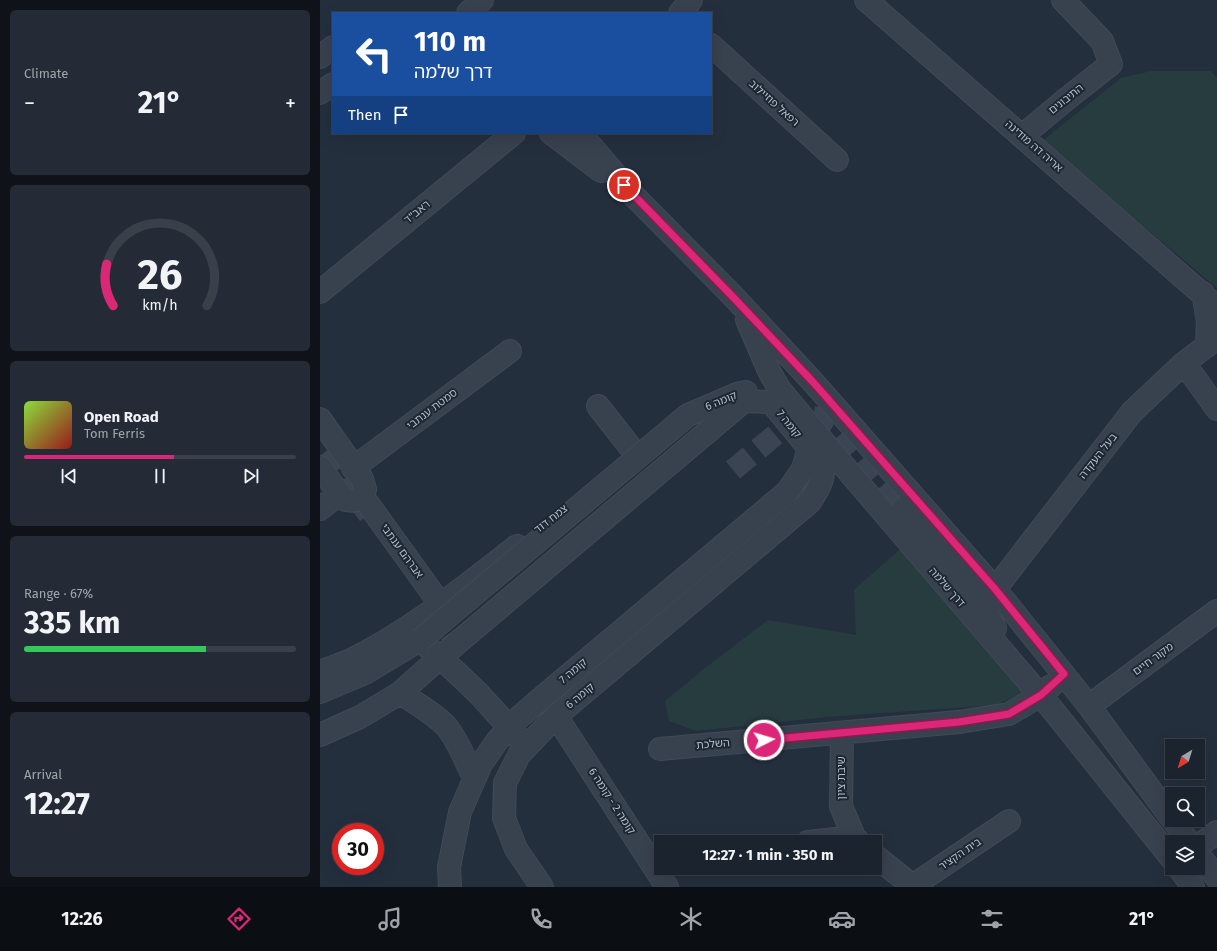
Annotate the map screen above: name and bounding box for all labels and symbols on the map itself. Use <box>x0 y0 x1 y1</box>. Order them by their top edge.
street label: רפאל פוזיילוב <box>746 77 802 129</box>
street label: התיבונים <box>1046 81 1086 117</box>
street label: אריה דה מודינה <box>1003 117 1065 175</box>
pin <box>607 168 641 202</box>
street label: ראב"ד <box>402 198 432 226</box>
street label: סמטת ענתבי <box>404 386 460 432</box>
street label: קומה 6 <box>703 389 739 413</box>
street label: קומה 7 <box>774 407 804 441</box>
street label: בעל העקדה <box>1076 431 1120 481</box>
street label: צמח דוד <box>532 502 570 536</box>
street label: אברהם ענתבי <box>378 521 426 581</box>
street label: דרך שלמה <box>926 565 968 609</box>
street label: מקור חיים <box>1130 640 1176 678</box>
street label: קומה 7 <box>556 656 590 686</box>
street label: קומה 6 <box>563 680 597 712</box>
position arrow <box>743 719 785 761</box>
street label: השלכת <box>696 736 730 752</box>
north arrow <box>1165 739 1205 779</box>
street label: שיבת ציון <box>835 756 848 800</box>
street label: קומה 2 - קומה 6 <box>586 766 638 837</box>
speed limit sign: 30 <box>332 823 384 875</box>
street label: בית הקציר <box>936 835 984 873</box>

